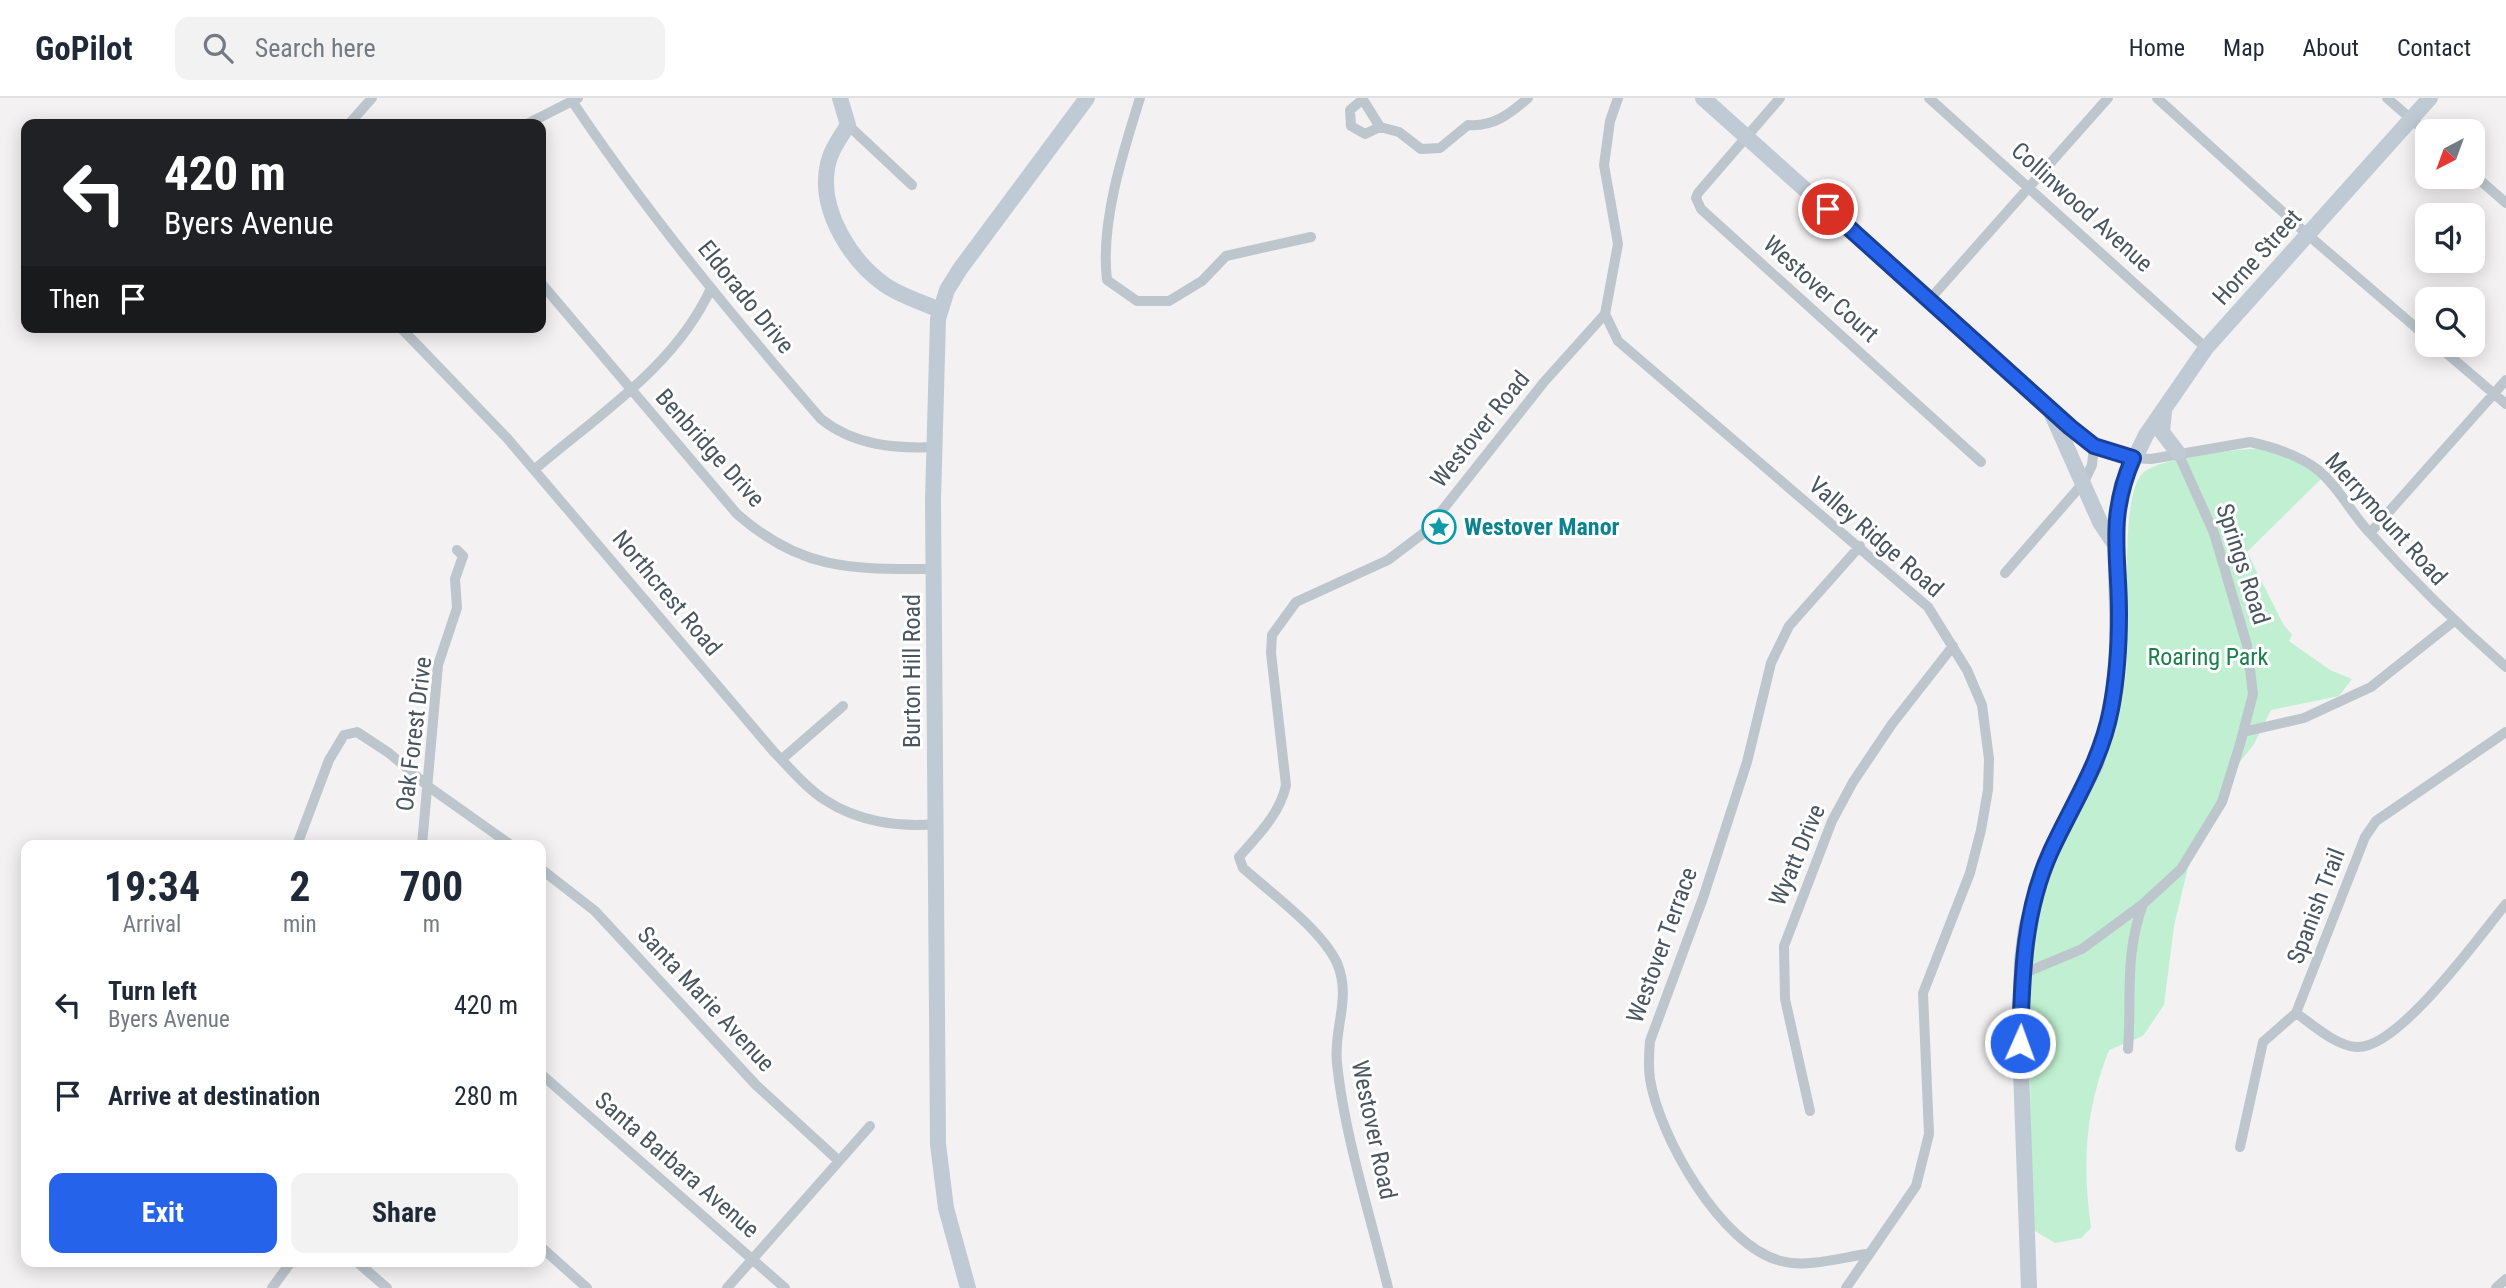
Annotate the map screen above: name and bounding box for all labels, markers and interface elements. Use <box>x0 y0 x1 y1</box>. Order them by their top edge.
search box <box>175 17 665 80</box>
text: GoPilot <box>35 29 133 68</box>
icon: search <box>199 29 237 67</box>
text: Search here <box>255 33 376 63</box>
text: Home <box>2129 34 2185 62</box>
text: Map <box>2223 34 2265 62</box>
text: About <box>2303 34 2359 62</box>
text: Contact <box>2397 34 2471 62</box>
north arrow <box>2415 119 2485 189</box>
map controls <box>2415 119 2485 357</box>
street label: Collinwood Avenue <box>2006 136 2158 278</box>
text: 420 m <box>164 145 286 202</box>
icon: left <box>49 147 140 238</box>
pin <box>1798 179 1858 239</box>
icon: arrive <box>1809 190 1847 228</box>
street label: Horne Street <box>2207 203 2307 311</box>
button: sound <box>2415 203 2485 273</box>
text: Byers Avenue <box>164 204 333 242</box>
street label: Westover Court <box>1758 230 1884 348</box>
street label: Eldorado Drive <box>692 235 800 359</box>
icon: arrive <box>114 280 152 318</box>
text: Then <box>49 284 100 314</box>
button: search <box>2415 287 2485 357</box>
street label: Westover Road <box>1425 365 1535 493</box>
street label: Benbridge Drive <box>650 383 770 513</box>
street label: Merrymount Road <box>2319 447 2453 591</box>
street label: Valley Ridge Road <box>1803 471 1949 603</box>
street label: Springs Road <box>2210 500 2276 628</box>
place icon: Westover Manor <box>1420 508 1458 546</box>
place label: Westover Manor <box>1464 513 1620 541</box>
street label: Northcrest Road <box>607 525 727 661</box>
street label: Burton Hill Road <box>898 594 926 748</box>
park label: Roaring Park <box>2148 643 2269 671</box>
street label: Oak Forest Drive <box>391 655 437 813</box>
street label: Wyatt Drive <box>1763 800 1831 910</box>
street label: Spanish Trail <box>2281 844 2351 968</box>
text: 19:34 <box>104 862 200 911</box>
text: 2 <box>289 862 310 911</box>
text: 700 <box>399 862 463 911</box>
street label: Westover Terrace <box>1621 864 1703 1026</box>
text: Arrival <box>123 911 181 938</box>
text: min <box>283 911 317 938</box>
text: m <box>423 911 440 938</box>
street label: Santa Marie Avenue <box>632 921 780 1077</box>
text: Turn left <box>108 976 197 1006</box>
icon: left <box>49 986 87 1024</box>
text: 420 m <box>454 990 518 1020</box>
text: Byers Avenue <box>108 1006 230 1033</box>
position arrow <box>1983 1006 2057 1080</box>
street label: Westover Road <box>1346 1058 1402 1202</box>
icon: arrive <box>49 1077 87 1115</box>
text: Arrive at destination <box>108 1081 320 1111</box>
text: 280 m <box>454 1081 518 1111</box>
street label: Santa Barbara Avenue <box>589 1086 765 1244</box>
button: Exit <box>49 1173 277 1253</box>
button: Share <box>291 1173 518 1253</box>

